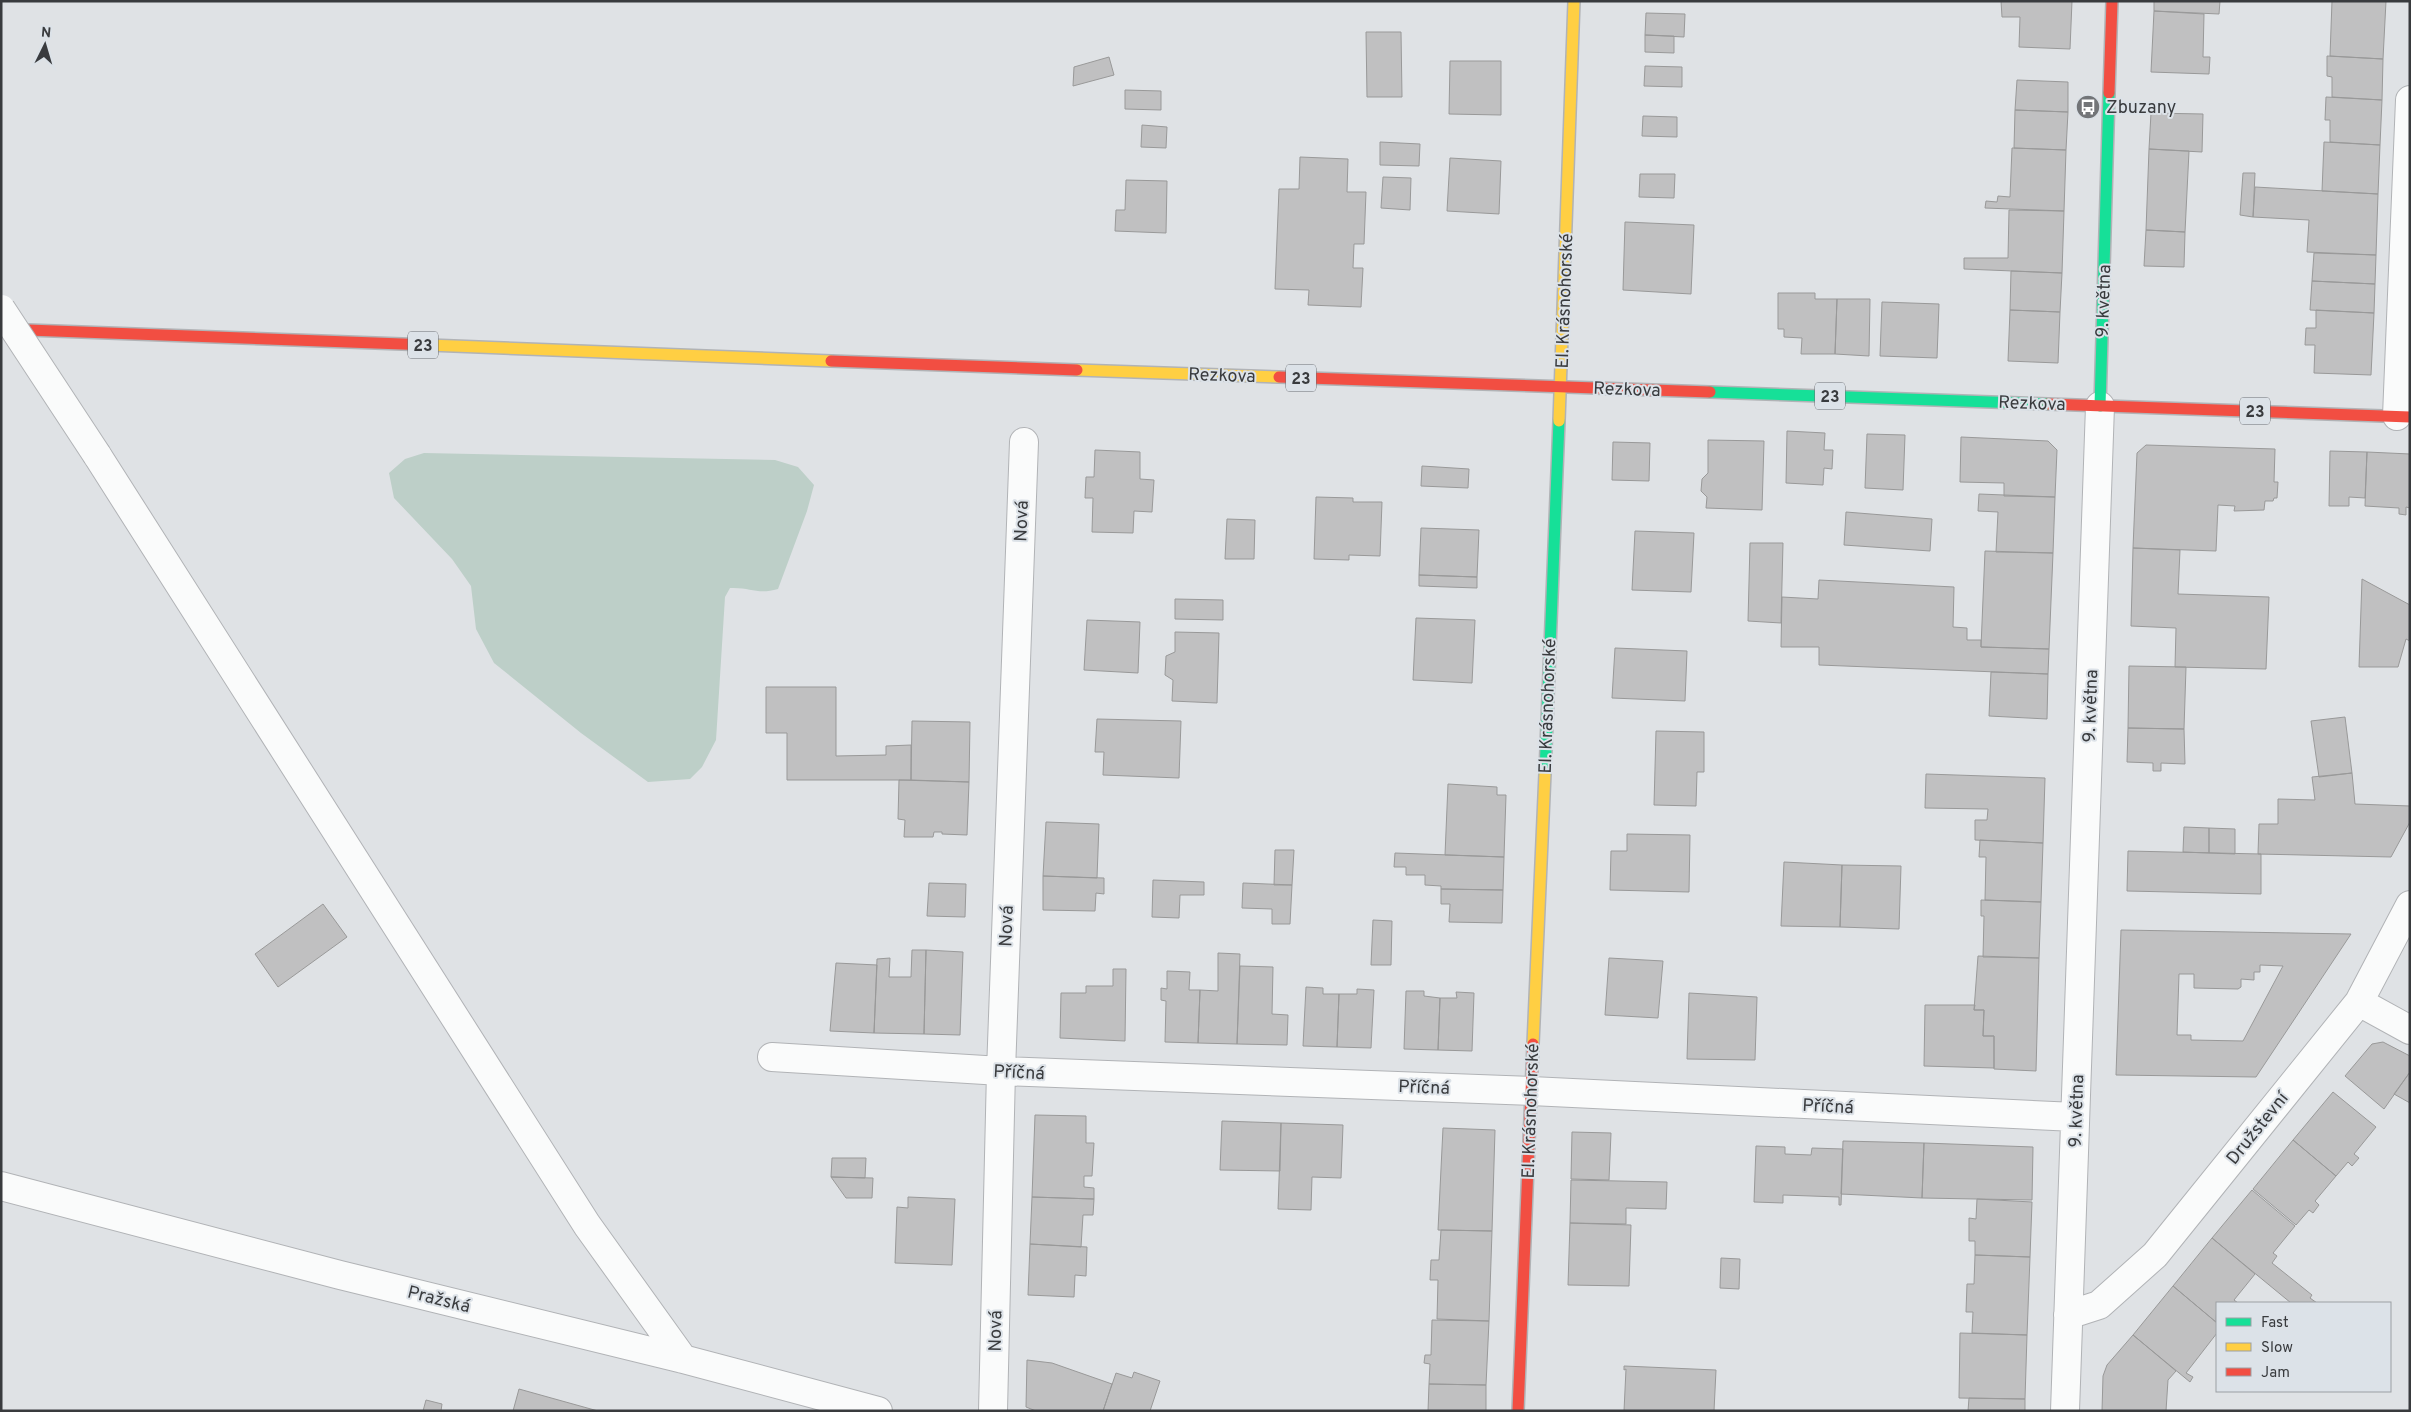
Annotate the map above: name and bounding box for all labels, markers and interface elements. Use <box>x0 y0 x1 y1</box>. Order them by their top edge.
north arrow <box>20 20 70 70</box>
text: N <box>40 25 52 42</box>
bus stop icon: Zbuzany <box>2075 94 2101 120</box>
place label: Zbuzany <box>2106 97 2176 120</box>
street label: El. Krásnohorské <box>1552 233 1579 369</box>
street label: 9. května <box>2092 264 2117 338</box>
road number: 23 <box>408 332 438 358</box>
street label: Rezkova <box>1188 364 1256 389</box>
road number: 23 <box>1286 364 1316 392</box>
street label: Rezkova <box>1593 378 1661 403</box>
road number: 23 <box>1815 382 1845 410</box>
street label: Rezkova <box>1998 392 2066 417</box>
road number: 23 <box>2240 398 2270 424</box>
street label: Nová <box>1010 500 1035 542</box>
street label: El. Krásnohorské <box>1535 638 1562 774</box>
street label: 9. května <box>2079 669 2104 743</box>
street label: Nová <box>995 905 1020 947</box>
street label: El. Krásnohorské <box>1518 1043 1545 1179</box>
street label: Příčná <box>993 1061 1045 1086</box>
street label: 9. května <box>2065 1074 2090 1148</box>
street label: Příčná <box>1398 1076 1450 1101</box>
street label: Družstevní <box>2222 1087 2295 1170</box>
street label: Příčná <box>1802 1095 1854 1120</box>
street label: Pražská <box>405 1282 472 1319</box>
legend <box>2216 1302 2391 1392</box>
street label: Nová <box>985 1310 1008 1352</box>
text: Fast <box>2261 1314 2289 1333</box>
text: Slow <box>2261 1339 2293 1358</box>
text: Jam <box>2261 1364 2290 1383</box>

